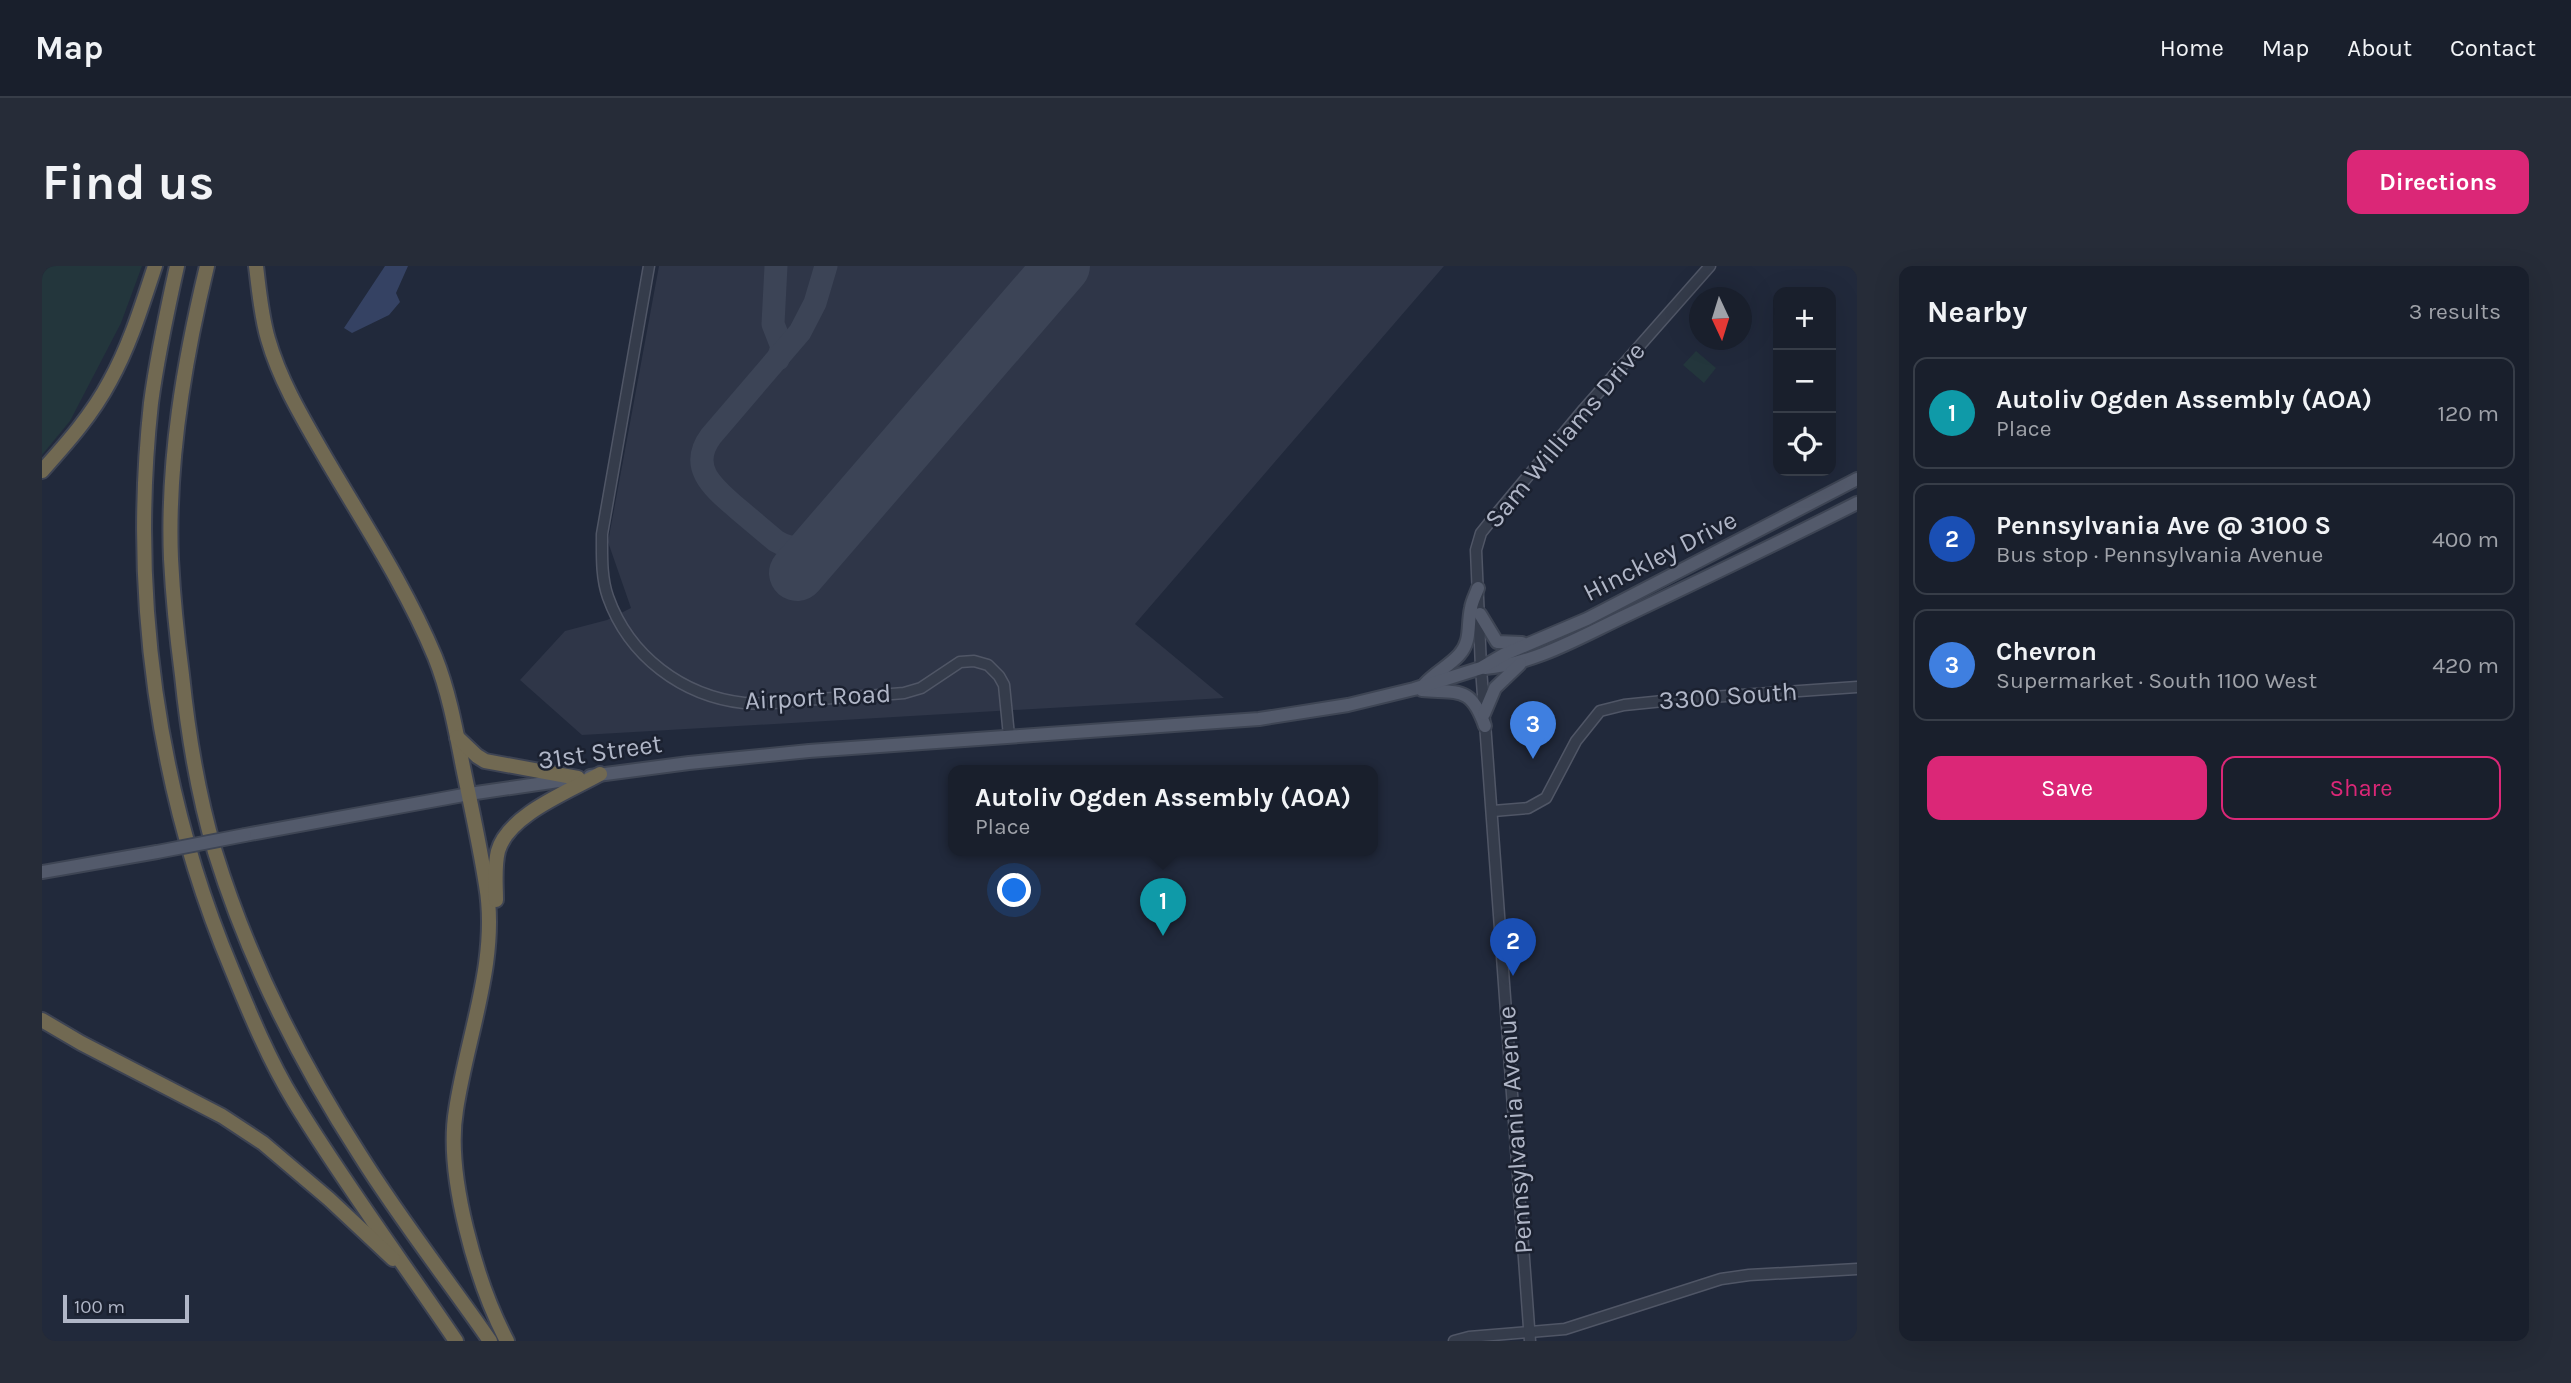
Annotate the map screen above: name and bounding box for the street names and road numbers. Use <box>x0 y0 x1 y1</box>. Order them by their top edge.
street label: Sam Williams Drive <box>1478 336 1652 534</box>
street label: Hinckley Drive <box>1578 504 1742 608</box>
street label: 3300 South <box>1658 676 1798 716</box>
street label: Airport Road <box>744 678 892 716</box>
street label: 31st Street <box>536 728 664 776</box>
street label: Pennsylvania Avenue <box>1491 1005 1539 1255</box>

